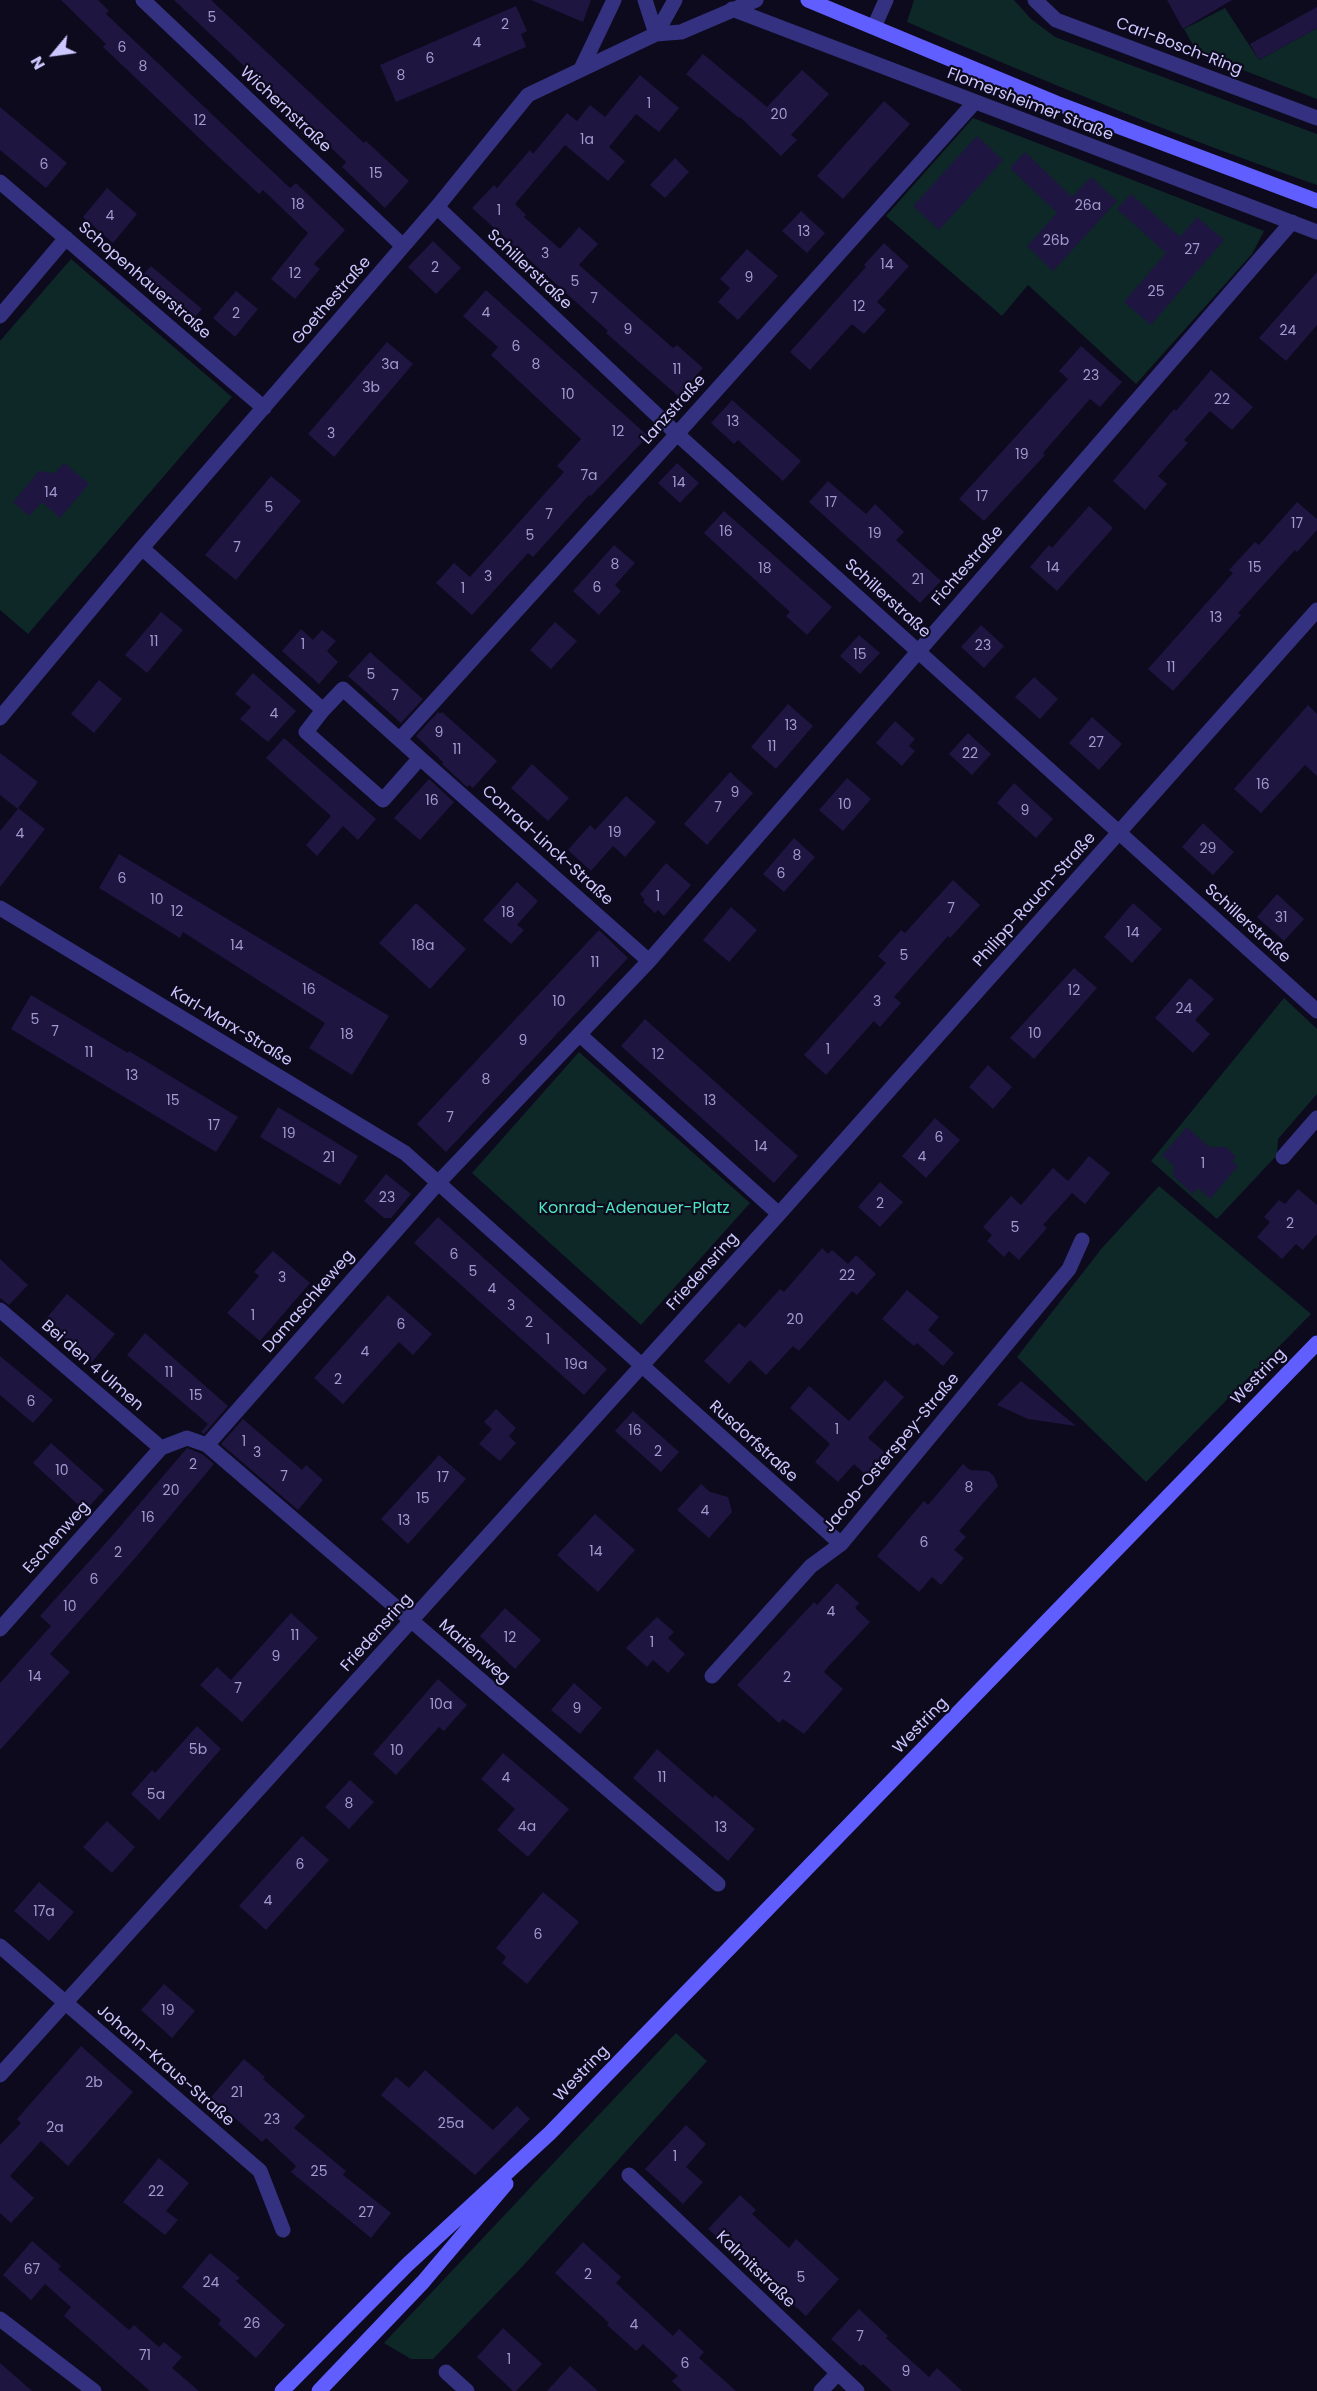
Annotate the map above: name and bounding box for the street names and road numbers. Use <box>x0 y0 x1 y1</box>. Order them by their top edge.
street label: Carl-Bosch-Ring <box>1113 14 1245 80</box>
street label: Wichernstraße <box>236 63 334 157</box>
street label: Flomersheimer Straße <box>944 64 1116 146</box>
street label: Schopenhauerstraße <box>74 218 214 344</box>
street label: Schillerstraße <box>483 226 575 314</box>
street label: Goethestraße <box>289 253 375 349</box>
street label: Lanzstraße <box>638 371 710 449</box>
street label: Fichtestraße <box>928 522 1008 610</box>
street label: Schillerstraße <box>840 555 934 643</box>
street label: Conrad-Linck-Straße <box>477 782 617 910</box>
street label: Philipp-Rauch-Straße <box>970 829 1100 971</box>
street label: Schillerstraße <box>1200 880 1294 968</box>
street label: Karl-Marx-Straße <box>166 983 296 1071</box>
street label: Friedensring <box>663 1229 743 1315</box>
street label: Damaschkeweg <box>259 1247 359 1357</box>
street label: Bei den 4 Ulmen <box>37 1316 147 1416</box>
street label: Westring <box>1228 1345 1290 1409</box>
street label: Jacob-Osterspey-Straße <box>820 1370 964 1536</box>
street label: Rusdorfstraße <box>705 1397 801 1487</box>
street label: Eschenweg <box>20 1498 94 1578</box>
street label: Friedensring <box>337 1590 417 1676</box>
street label: Marienweg <box>434 1616 514 1688</box>
street label: Westring <box>890 1694 952 1758</box>
street label: Johann-Kraus-Straße <box>92 2001 238 2131</box>
street label: Westring <box>551 2042 613 2106</box>
street label: Kalmitstraße <box>712 2228 798 2312</box>

